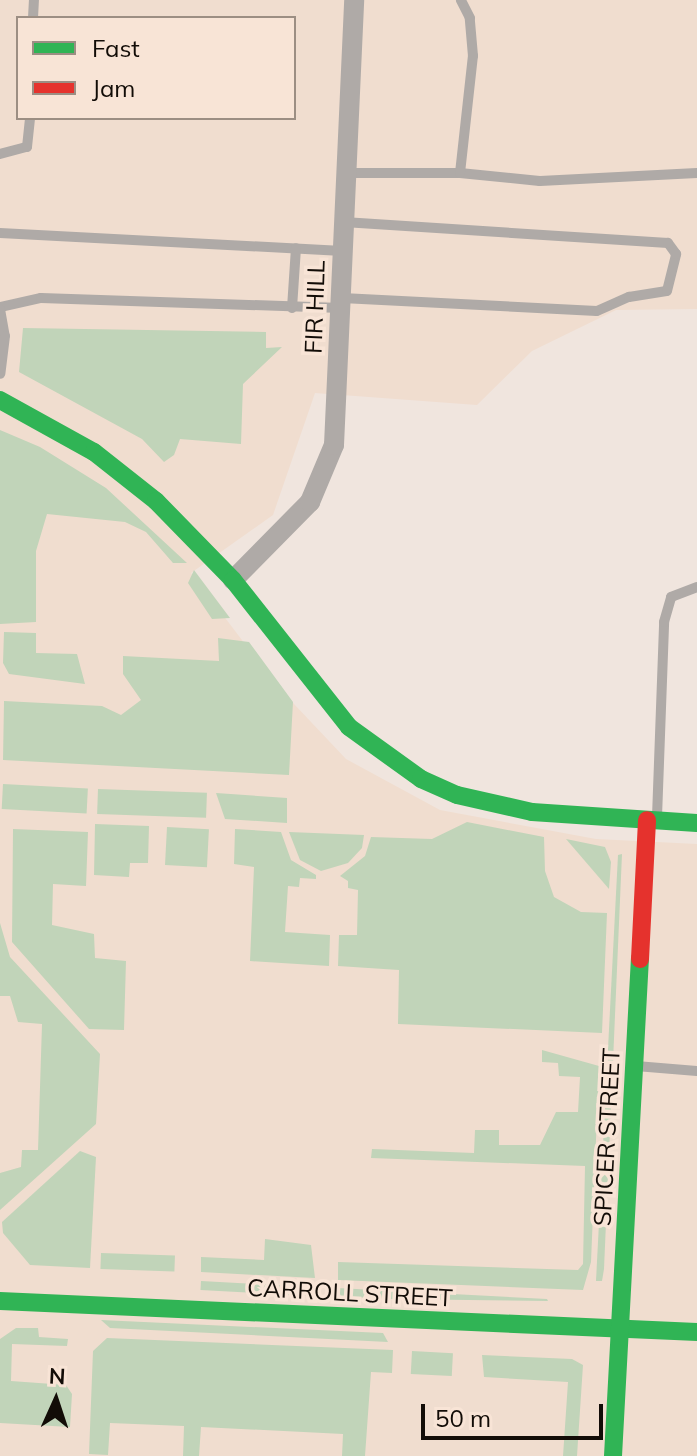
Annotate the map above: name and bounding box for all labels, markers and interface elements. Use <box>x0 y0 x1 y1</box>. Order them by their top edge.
legend <box>16 16 296 120</box>
text: Fast <box>92 33 140 63</box>
text: Jam <box>92 73 135 103</box>
street label: FIR HILL <box>299 260 331 354</box>
street label: SPICER STREET <box>588 1047 626 1227</box>
street label: CARROLL STREET <box>246 1273 454 1313</box>
north arrow <box>16 1360 96 1440</box>
text: N <box>48 1362 66 1390</box>
scale bar <box>425 1388 607 1438</box>
text: 50 m <box>435 1403 491 1433</box>

